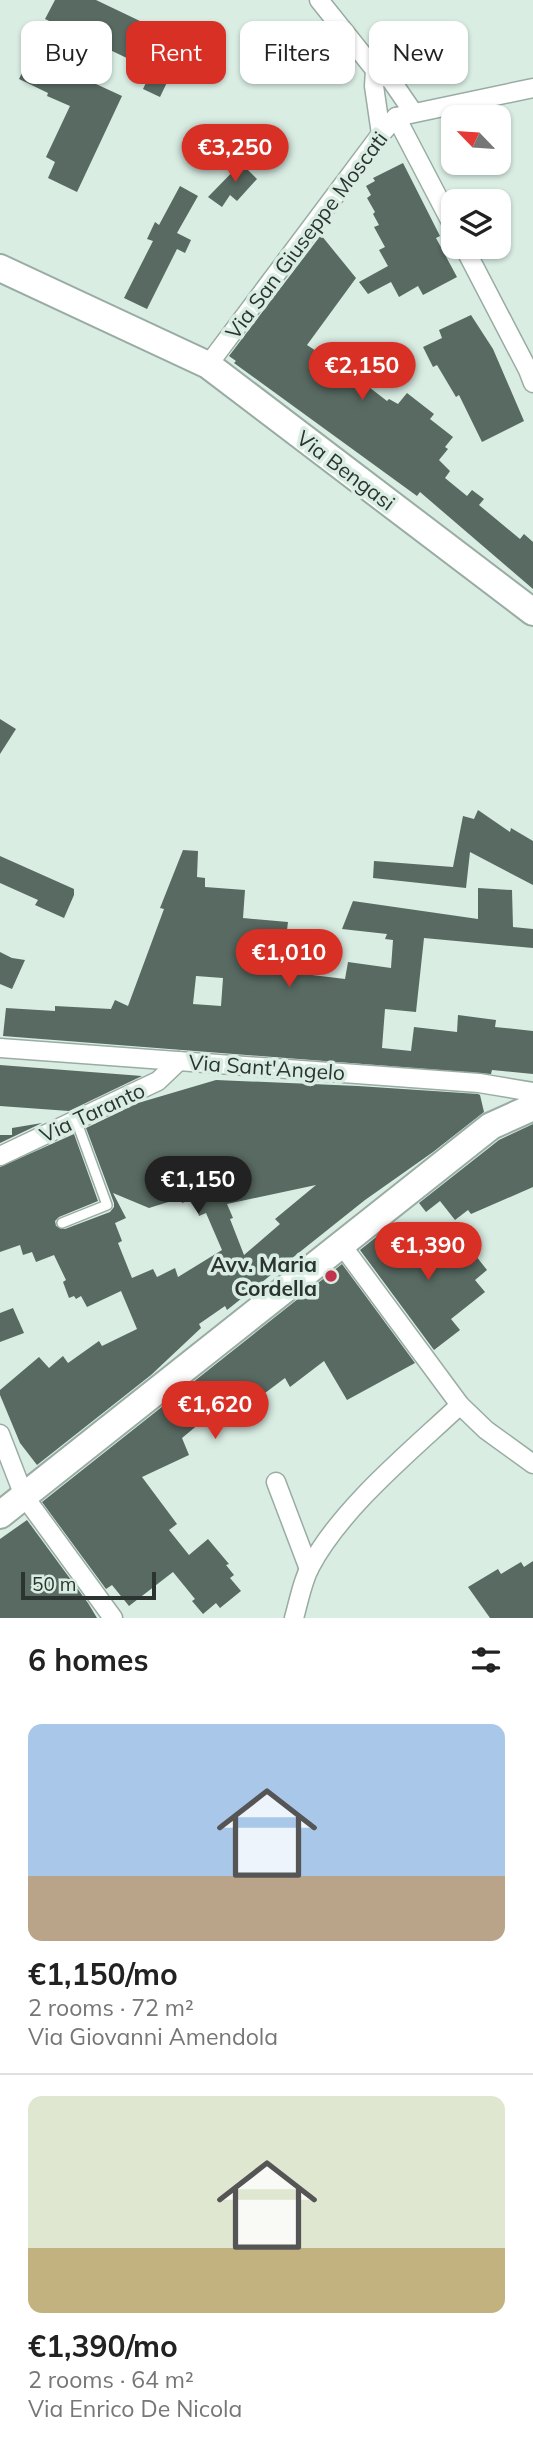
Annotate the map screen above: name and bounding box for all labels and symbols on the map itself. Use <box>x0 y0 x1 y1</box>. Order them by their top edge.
north arrow <box>441 105 511 175</box>
pin: €3,250 <box>178 124 292 184</box>
street label: Via San Giuseppe Moscati <box>219 126 393 344</box>
pin: €2,150 <box>305 342 419 402</box>
street label: Via Bengasi <box>292 425 400 515</box>
pin: €1,010 <box>232 930 346 989</box>
street label: Via Sant'Angelo <box>188 1049 346 1085</box>
street label: Via Taranto <box>35 1076 149 1148</box>
pin: €1,150 <box>141 1156 255 1216</box>
pin: €1,390 <box>371 1222 485 1282</box>
place label: Avv. Maria Cordella <box>210 1251 317 1301</box>
marker: Avv. Maria Cordella <box>323 1268 339 1284</box>
pin: €1,620 <box>158 1382 272 1441</box>
scale bar <box>21 1569 156 1601</box>

